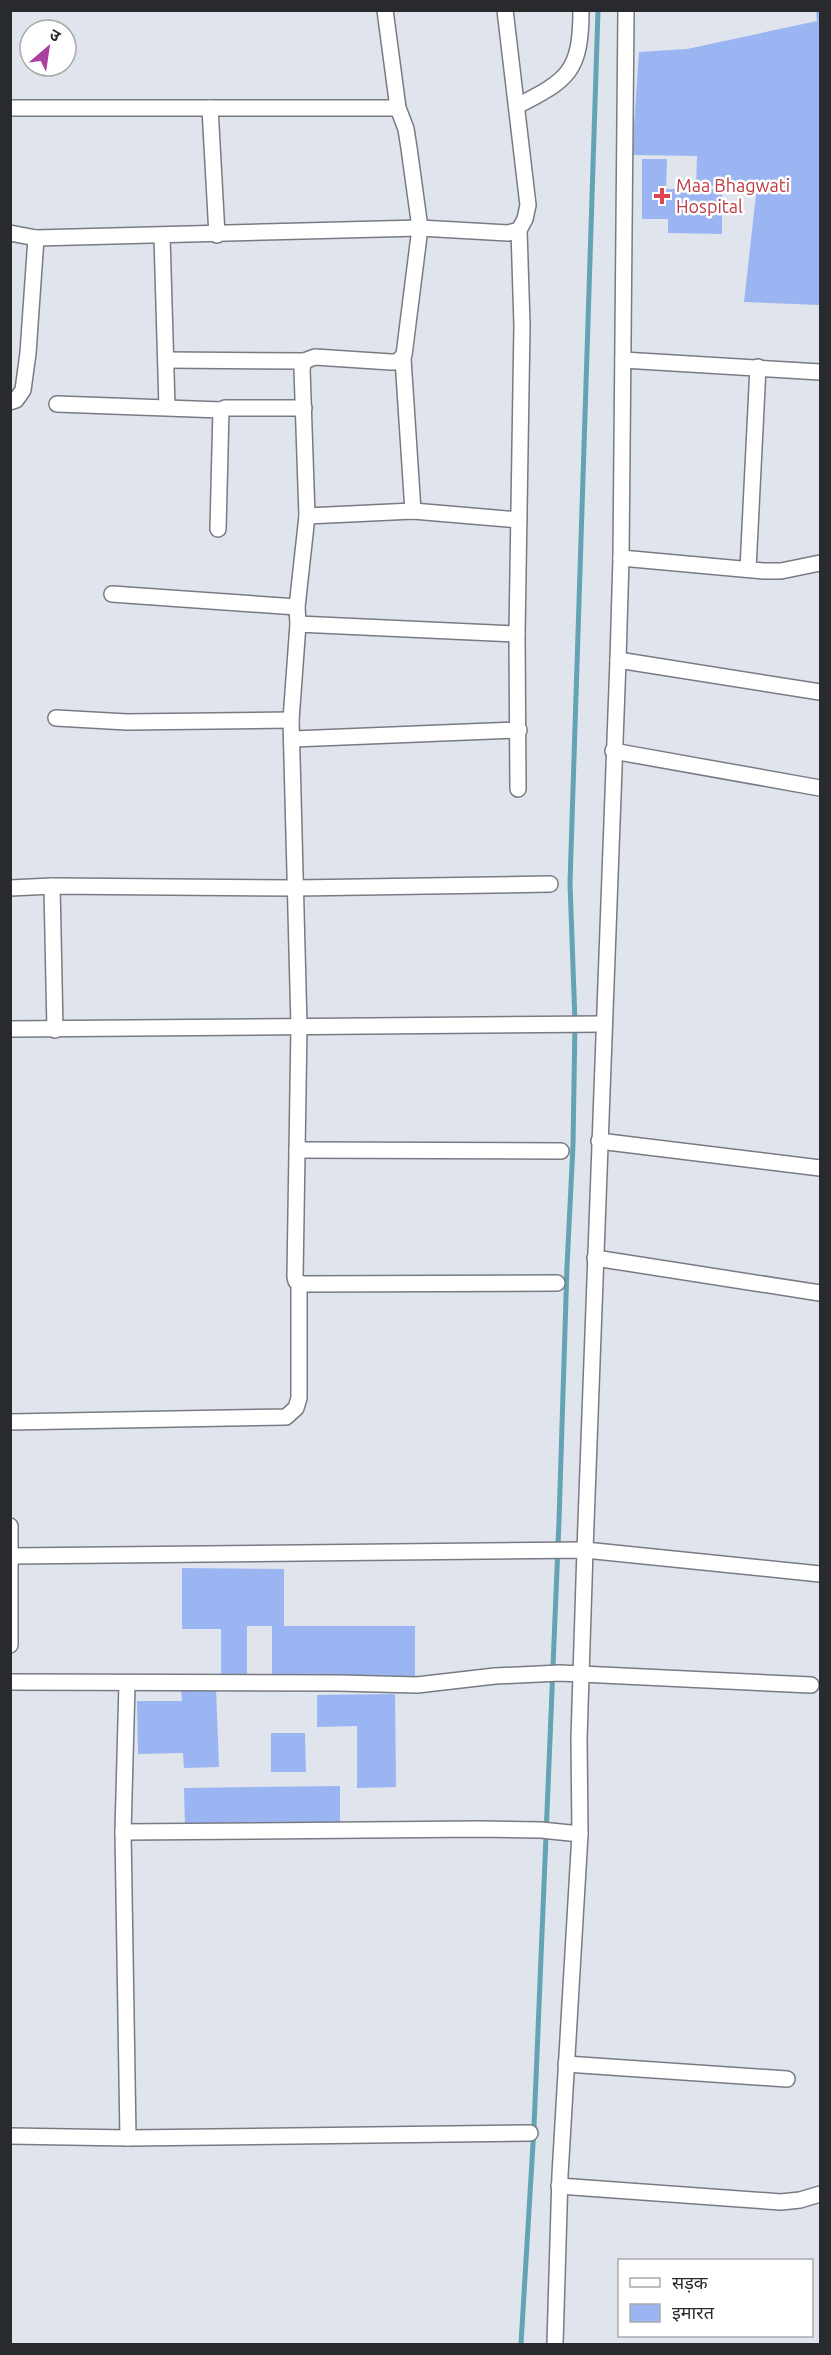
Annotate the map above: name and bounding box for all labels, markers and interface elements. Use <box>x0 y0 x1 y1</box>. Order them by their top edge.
north arrow <box>18 18 78 78</box>
text: उ <box>47 25 64 45</box>
place label: Maa Bhagwati Hospital <box>676 175 790 216</box>
marker: Maa Bhagwati Hospital <box>653 187 671 205</box>
legend <box>618 2259 813 2337</box>
text: सड़क <box>672 2272 709 2293</box>
text: इमारत <box>672 2302 715 2322</box>

